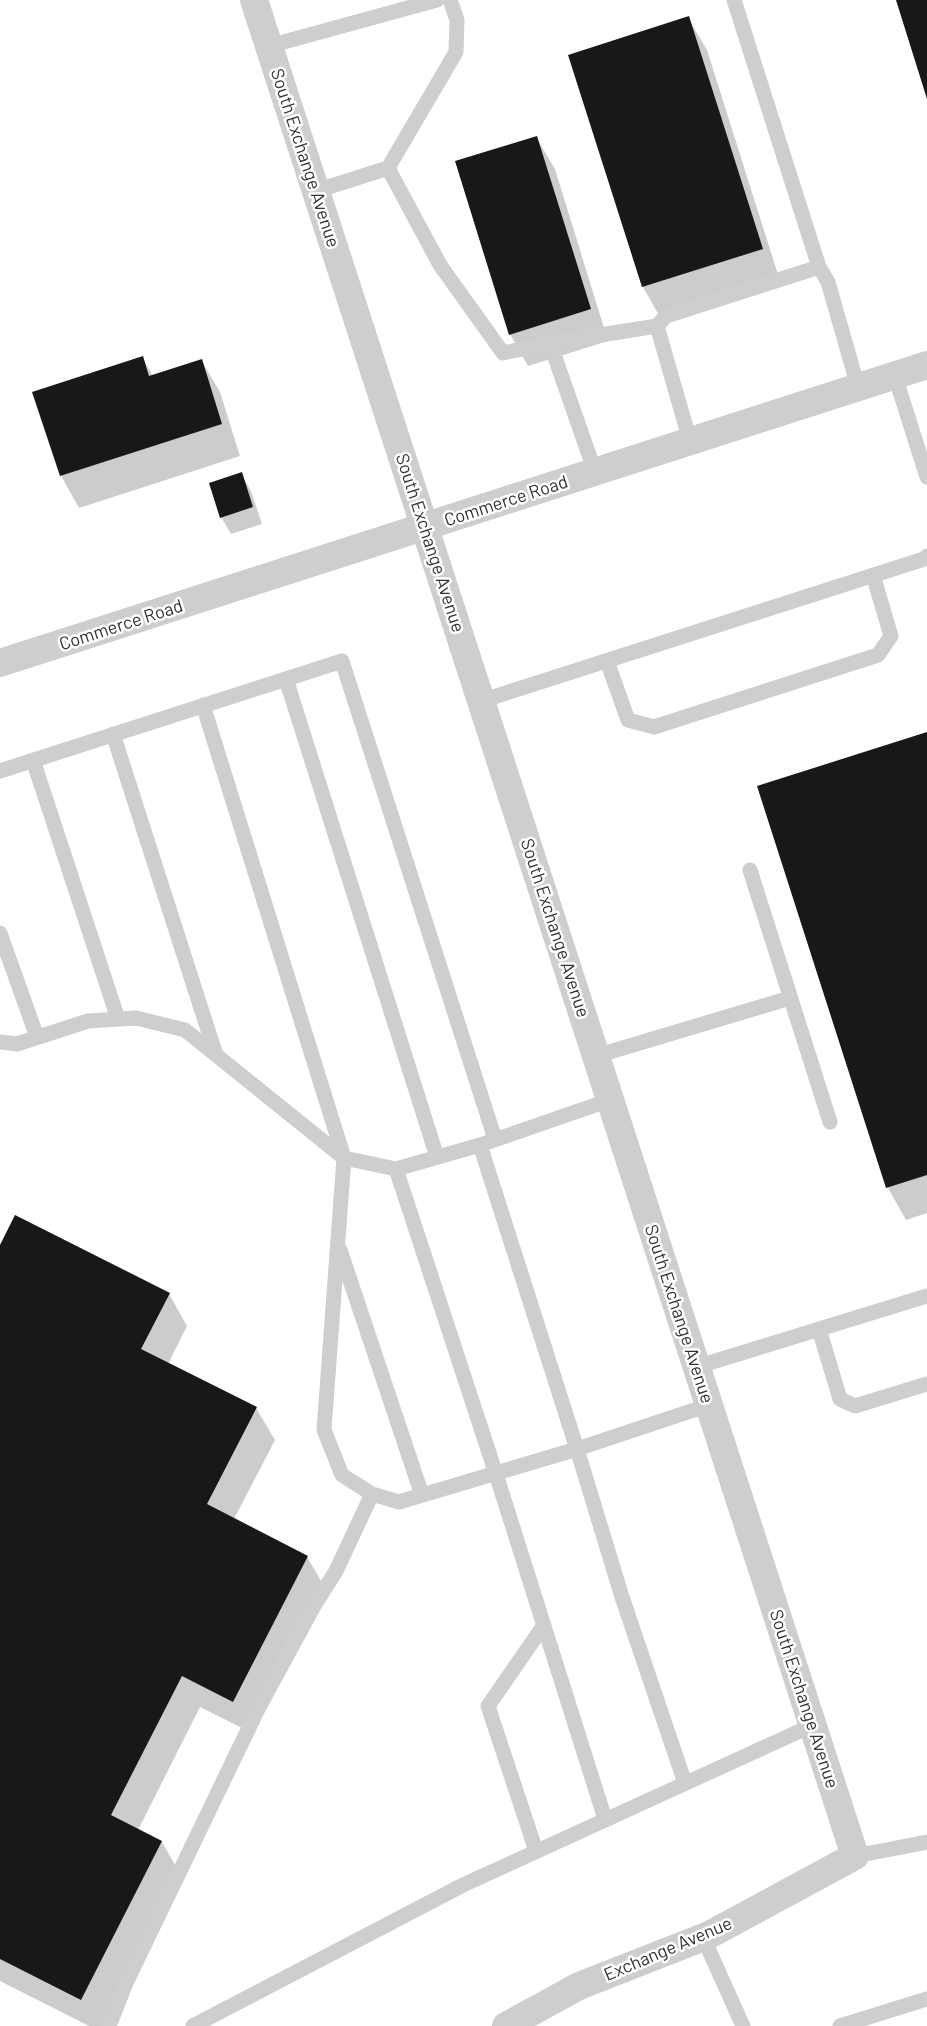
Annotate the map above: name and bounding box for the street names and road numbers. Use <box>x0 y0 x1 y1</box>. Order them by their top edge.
street label: South Exchange Avenue <box>266 66 344 250</box>
street label: South Exchange Avenue <box>391 451 469 635</box>
street label: Commerce Road <box>441 471 571 531</box>
street label: Commerce Road <box>56 595 186 655</box>
street label: South Exchange Avenue <box>516 836 594 1020</box>
street label: South Exchange Avenue <box>640 1222 718 1406</box>
street label: South Exchange Avenue <box>765 1607 843 1791</box>
street label: Exchange Avenue <box>601 1912 735 1986</box>

